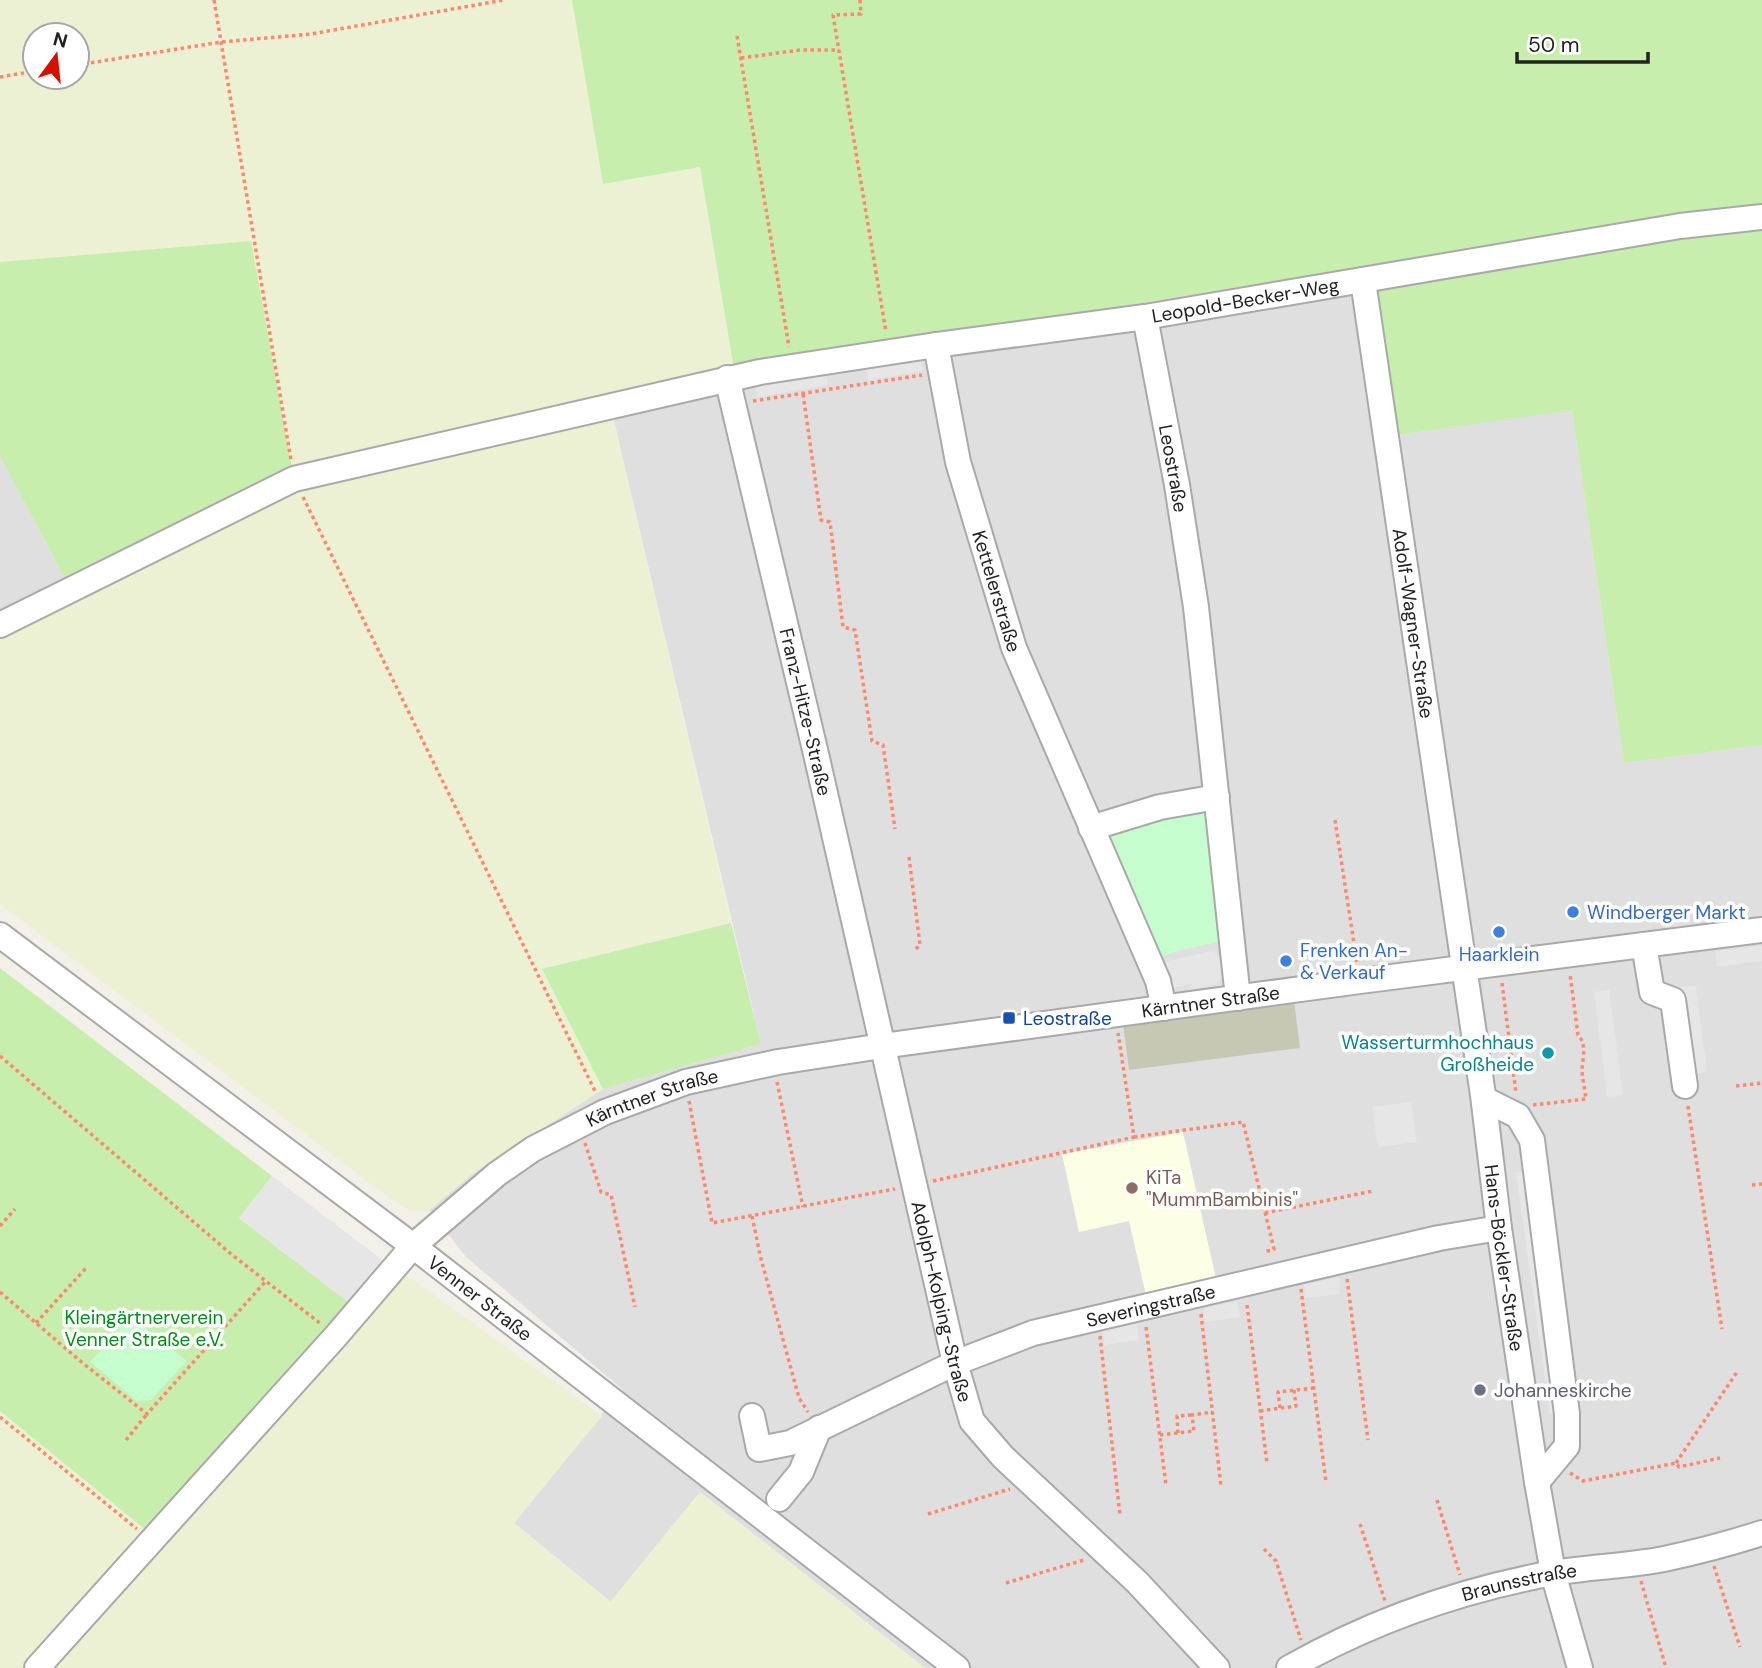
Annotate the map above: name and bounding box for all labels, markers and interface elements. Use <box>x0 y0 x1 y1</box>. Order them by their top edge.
north arrow <box>21 21 91 91</box>
scale bar <box>1517 21 1648 65</box>
text: N <box>50 26 70 54</box>
text: 50 m <box>1528 31 1579 59</box>
street label: Leopold-Becker-Weg <box>1150 272 1341 328</box>
street label: Leostraße <box>1153 422 1194 514</box>
street label: Adolf-Wagner-Straße <box>1387 527 1440 720</box>
street label: Kettelerstraße <box>967 528 1027 655</box>
street label: Franz-Hitze-Straße <box>774 626 838 798</box>
place label: Windberger Markt <box>1587 900 1746 925</box>
marker: Windberger Markt <box>1565 904 1581 920</box>
marker: Haarklein <box>1491 924 1507 940</box>
place label: Frenken An- & Verkauf <box>1300 938 1408 985</box>
place label: Haarklein <box>1459 942 1539 967</box>
marker: Frenken An- & Verkauf <box>1278 953 1294 969</box>
street label: Kärntner Straße <box>1140 980 1281 1023</box>
place label: Leostraße <box>1023 1006 1112 1031</box>
marker: Leostraße <box>1001 1010 1017 1026</box>
place label: Wasserturmhochhaus Großheide <box>1341 1030 1534 1077</box>
marker: Wasserturmhochhaus Großheide <box>1540 1045 1556 1061</box>
street label: Kärntner Straße <box>581 1063 720 1132</box>
street label: Hans-Böckler-Straße <box>1479 1163 1530 1353</box>
place label: KiTa "MummBambinis" <box>1146 1165 1298 1212</box>
marker: KiTa "MummBambinis" <box>1124 1180 1140 1196</box>
street label: Adolph-Kolping-Straße <box>906 1198 978 1405</box>
street label: Venner Straße <box>423 1250 538 1347</box>
street label: Severingstraße <box>1083 1278 1218 1333</box>
park label: Kleingärtnerverein Venner Straße e.V. <box>65 1305 224 1352</box>
place label: Johanneskirche <box>1494 1378 1632 1403</box>
marker: Johanneskirche <box>1472 1382 1488 1398</box>
street label: Braunsstraße <box>1459 1557 1578 1607</box>

